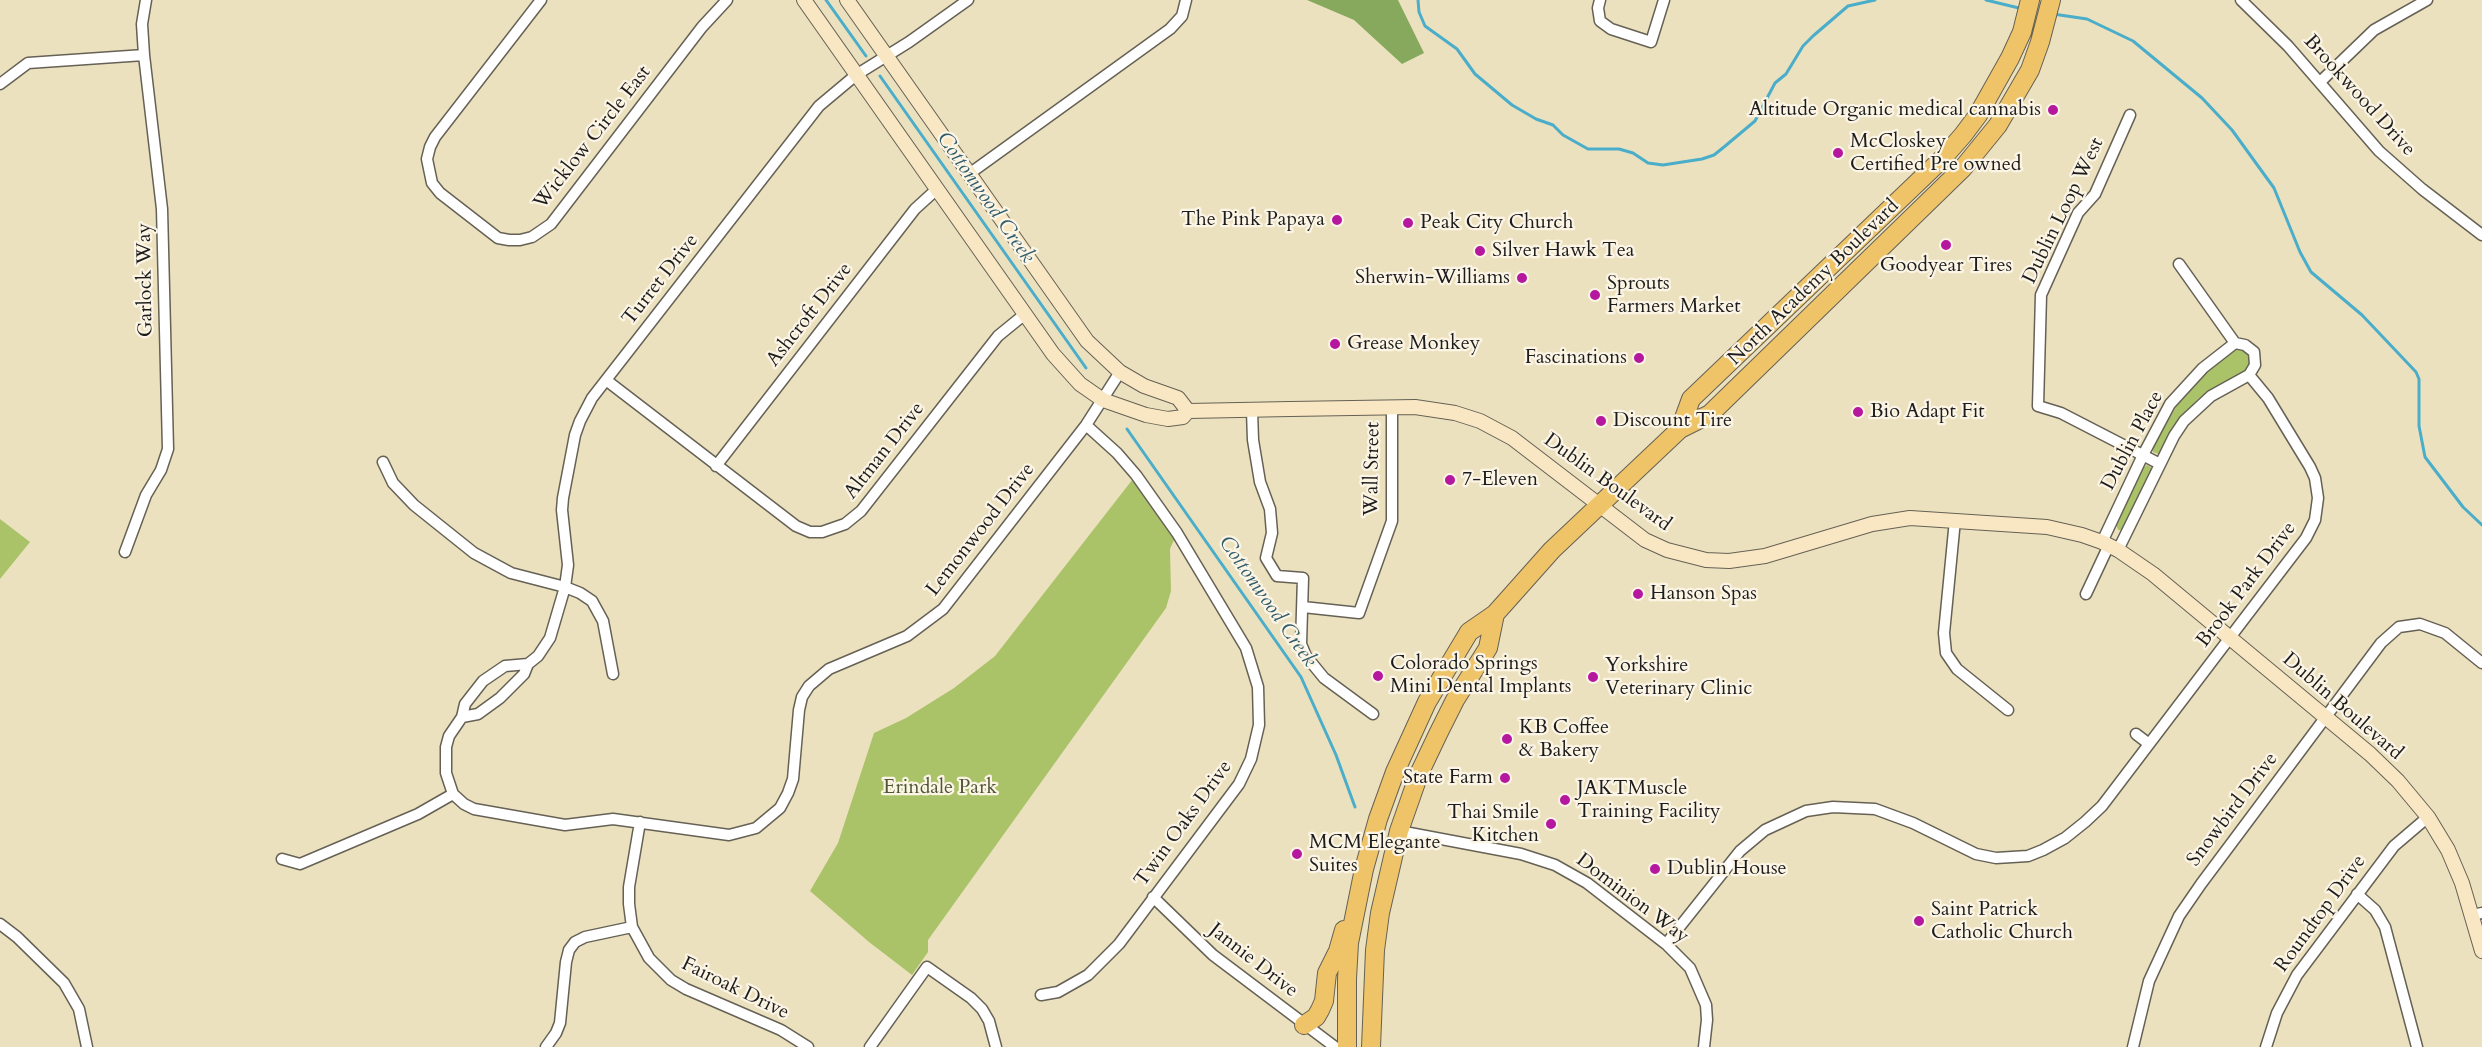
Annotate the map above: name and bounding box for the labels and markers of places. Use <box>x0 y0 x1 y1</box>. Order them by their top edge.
place label: Altitude Organic medical cannabis <box>1749 98 2041 122</box>
marker: Altitude Organic medical cannabis <box>2046 103 2060 117</box>
place label: McCloskey Certified Pre owned <box>1850 130 2021 177</box>
marker: McCloskey Certified Pre owned <box>1831 146 1845 160</box>
place label: The Pink Papaya <box>1181 208 1325 232</box>
place label: Peak City Church <box>1420 211 1573 235</box>
marker: The Pink Papaya <box>1330 213 1344 227</box>
marker: Peak City Church <box>1401 216 1415 230</box>
marker: Goodyear Tires <box>1939 238 1953 252</box>
place label: Silver Hawk Tea <box>1492 239 1634 263</box>
marker: Silver Hawk Tea <box>1473 244 1487 258</box>
place label: Goodyear Tires <box>1880 254 2012 278</box>
place label: Sherwin-Williams <box>1355 266 1510 290</box>
marker: Sherwin-Williams <box>1515 271 1529 285</box>
place label: Sprouts Farmers Market <box>1607 272 1741 319</box>
marker: Sprouts Farmers Market <box>1588 288 1602 302</box>
place label: Grease Monkey <box>1347 332 1480 356</box>
marker: Grease Monkey <box>1328 337 1342 351</box>
place label: Fascinations <box>1525 346 1627 370</box>
marker: Fascinations <box>1632 351 1646 365</box>
place label: Bio Adapt Fit <box>1870 400 1985 424</box>
marker: Bio Adapt Fit <box>1851 405 1865 419</box>
place label: Discount Tire <box>1613 409 1732 433</box>
marker: Discount Tire <box>1594 414 1608 428</box>
place label: 7-Eleven <box>1462 468 1538 492</box>
marker: 7-Eleven <box>1443 473 1457 487</box>
place label: Hanson Spas <box>1650 582 1757 606</box>
marker: Hanson Spas <box>1631 587 1645 601</box>
place label: Colorado Springs Mini Dental Implants <box>1390 652 1571 699</box>
place label: Yorkshire Veterinary Clinic <box>1605 654 1752 701</box>
marker: Colorado Springs Mini Dental Implants <box>1371 669 1385 683</box>
marker: Yorkshire Veterinary Clinic <box>1586 670 1600 684</box>
place label: KB Coffee & Bakery <box>1519 716 1609 763</box>
marker: KB Coffee & Bakery <box>1500 732 1514 746</box>
place label: State Farm <box>1403 766 1493 790</box>
marker: State Farm <box>1498 771 1512 785</box>
place label: JAKTMuscle Training Facility <box>1577 777 1721 824</box>
marker: JAKTMuscle Training Facility <box>1558 793 1572 807</box>
place label: Thai Smile Kitchen <box>1447 801 1539 848</box>
marker: Thai Smile Kitchen <box>1544 817 1558 831</box>
place label: MCM Elegante Suites <box>1309 831 1440 878</box>
marker: MCM Elegante Suites <box>1290 847 1304 861</box>
place label: Dublin House <box>1667 857 1787 881</box>
marker: Dublin House <box>1648 862 1662 876</box>
place label: Saint Patrick Catholic Church <box>1931 898 2073 945</box>
marker: Saint Patrick Catholic Church <box>1912 914 1926 928</box>

